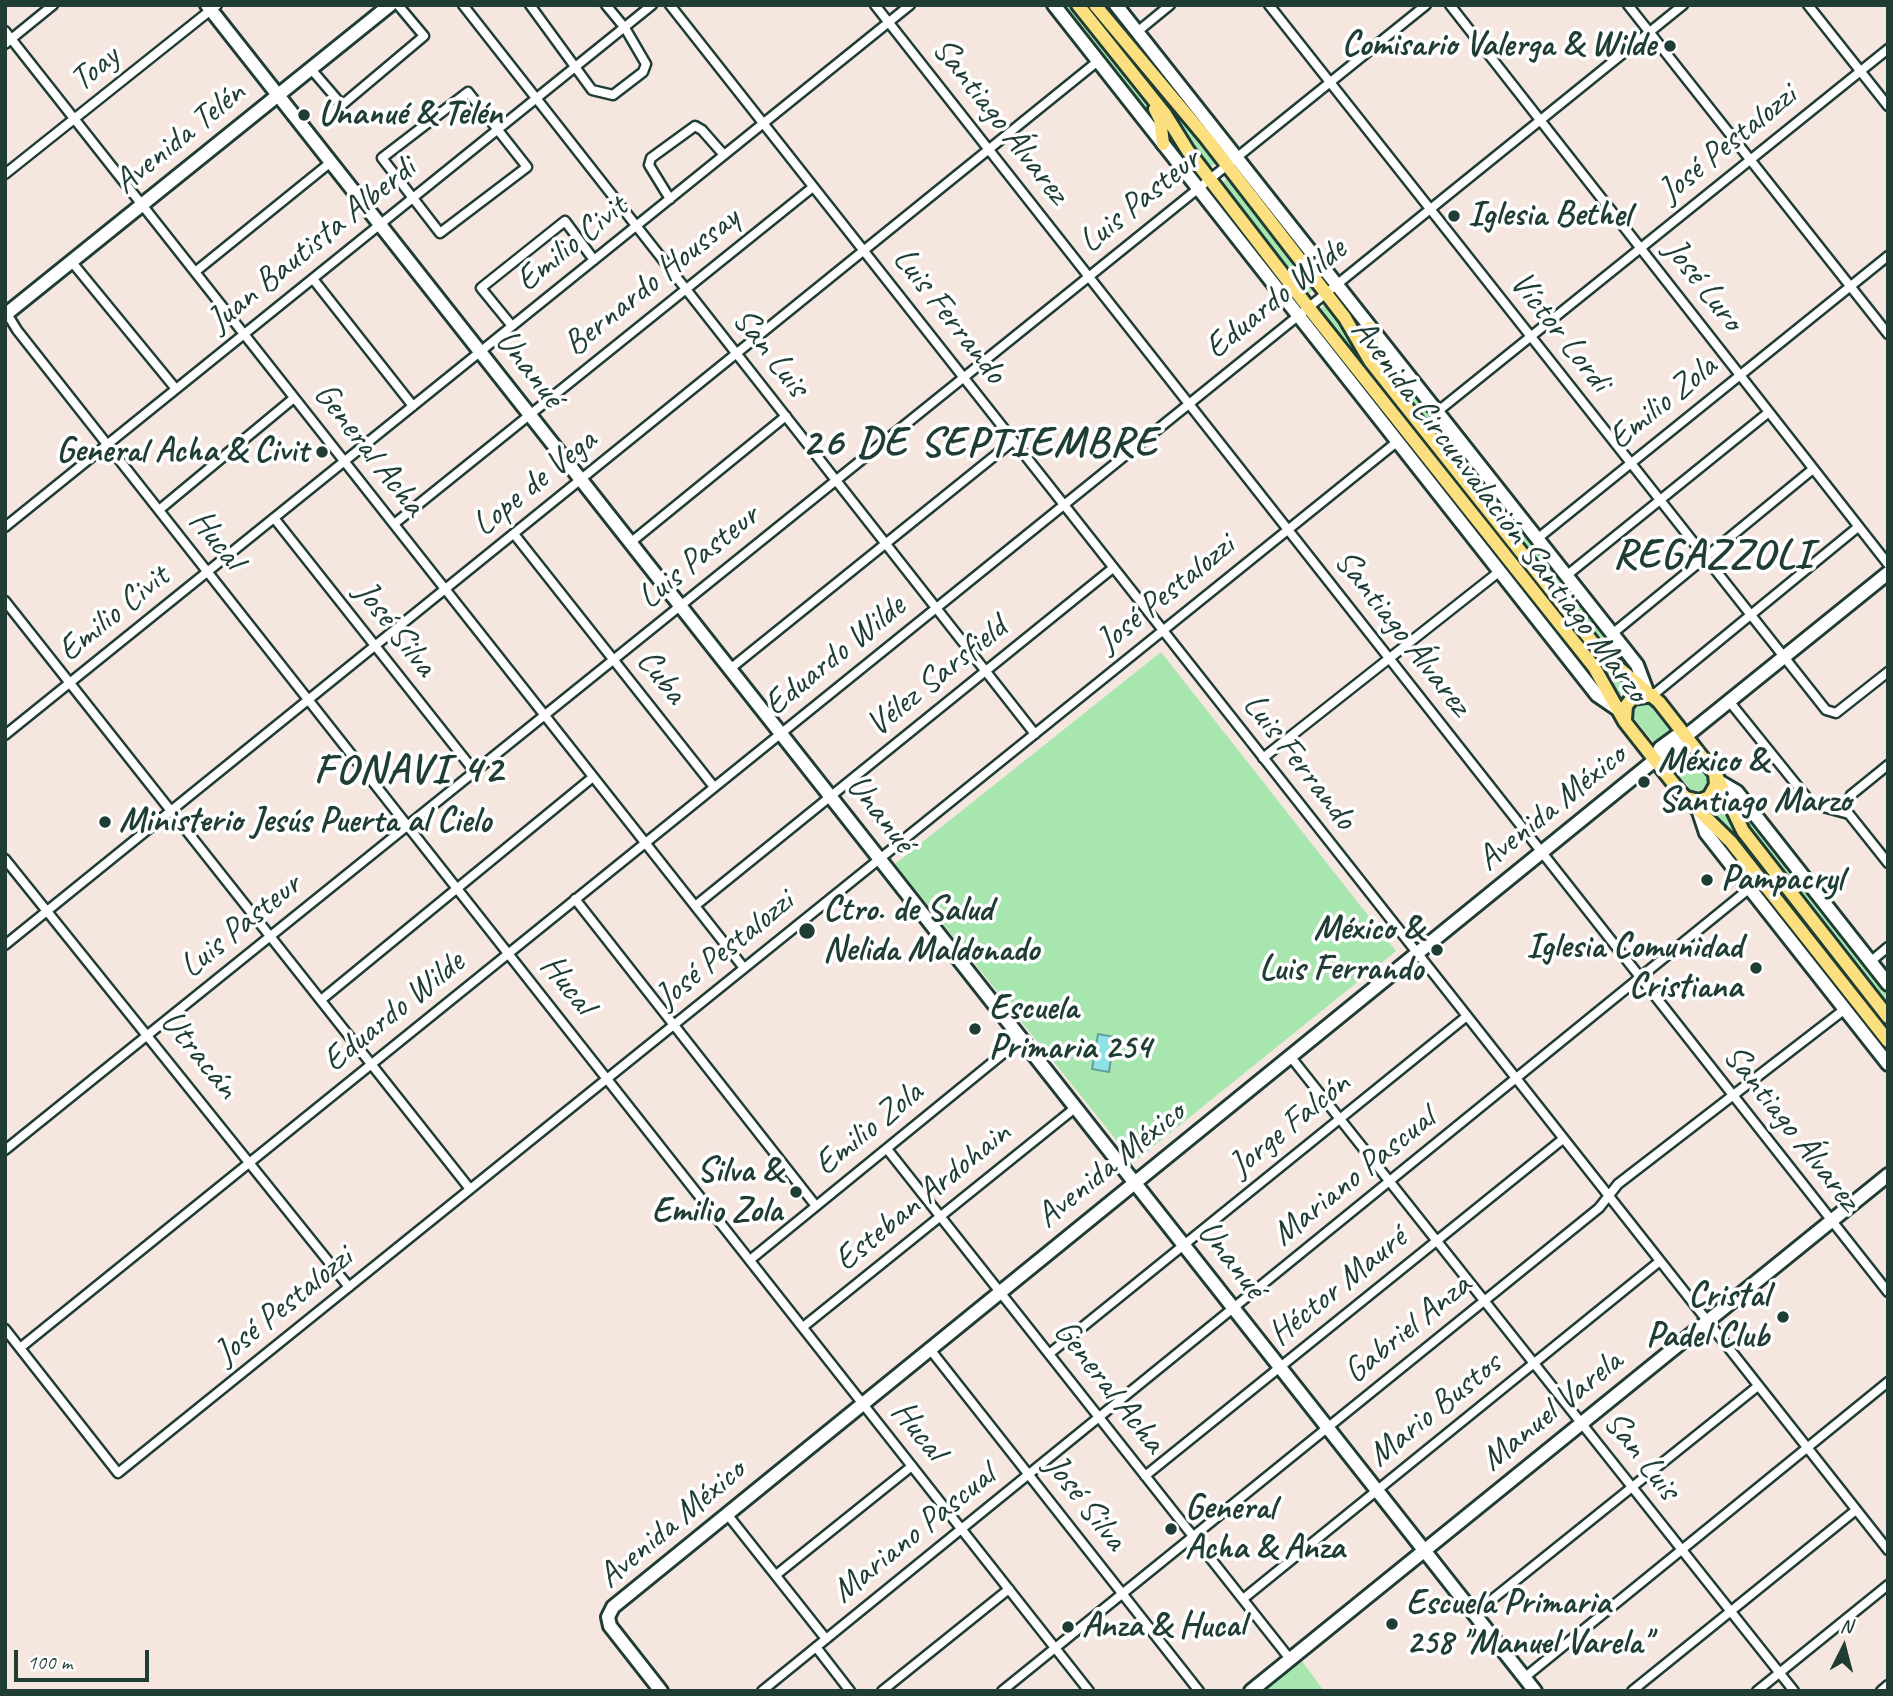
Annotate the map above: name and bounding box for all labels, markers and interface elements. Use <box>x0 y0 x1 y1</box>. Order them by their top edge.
place label: Comisario Valerga & Wilde <box>1342 25 1656 67</box>
street label: Santiago Álvarez <box>922 30 1078 212</box>
street label: Toay <box>62 37 128 101</box>
marker: Comisario Valerga & Wilde <box>1662 38 1678 54</box>
street label: Avenida Telén <box>106 72 254 204</box>
street label: José Pestalozzi <box>1650 75 1806 213</box>
place label: Unanué & Telén <box>318 94 502 136</box>
marker: Unanué & Telén <box>296 107 312 123</box>
street label: Luis Pasteur <box>1071 139 1209 263</box>
street label: Juan Bautista Alberdi <box>199 148 425 342</box>
street label: Emilio Civit <box>508 186 636 302</box>
place label: Iglesia Bethel <box>1468 195 1631 237</box>
street label: Bernardo Houssay <box>556 198 748 366</box>
marker: Iglesia Bethel <box>1446 208 1462 224</box>
street label: Eduardo Wilde <box>1197 229 1355 369</box>
street label: José Luro <box>1654 230 1752 340</box>
street label: Luis Ferrando <box>883 240 1015 392</box>
street label: Víctor Lordi <box>1500 263 1620 401</box>
street label: San Luis <box>722 300 818 406</box>
street label: Avenida Circunvalación Santiago Marzo <box>1341 311 1657 711</box>
street label: Unanué <box>485 321 573 417</box>
street label: Emilio Zola <box>1600 347 1726 459</box>
street label: General Acha <box>304 375 434 525</box>
district label: 26 DE SEPTIEMBRE <box>805 419 1155 469</box>
street label: Lope de Vega <box>464 420 606 546</box>
place label: General Acha & Civit <box>56 431 308 473</box>
marker: General Acha & Civit <box>314 444 330 460</box>
street label: Luis Pasteur <box>630 495 768 619</box>
street label: Hucal <box>179 501 253 579</box>
street label: José Pestalozzi <box>1088 525 1244 663</box>
district label: REGAZZOLI <box>1612 531 1814 581</box>
street label: Santiago Álvarez <box>1324 542 1480 724</box>
street label: Emilio Civit <box>50 556 178 672</box>
street label: José Silva <box>345 573 445 685</box>
street label: Eduardo Wilde <box>756 586 914 726</box>
street label: Vélez Sarsfield <box>858 608 1016 746</box>
street label: Cuba <box>627 641 695 713</box>
street label: Luis Ferrando <box>1233 686 1365 838</box>
street label: Avenida México <box>1469 735 1635 881</box>
place label: México & Santiago Marzo <box>1658 741 1851 823</box>
district label: FONAVI 42 <box>315 746 503 796</box>
street label: Unanué <box>836 766 924 862</box>
marker: México & Santiago Marzo <box>1636 774 1652 790</box>
place label: Ministerio Jesús Puerta al Cielo <box>119 801 491 843</box>
marker: Ministerio Jesús Puerta al Cielo <box>97 814 113 830</box>
place label: Pampacryl <box>1721 859 1843 901</box>
street label: Luis Pasteur <box>172 864 310 988</box>
marker: Pampacryl <box>1699 872 1715 888</box>
street label: José Pestalozzi <box>647 881 803 1019</box>
place label: Ctro. de Salud Nelida Maldonado <box>823 890 1039 972</box>
place label: México & Luis Ferrando <box>1259 909 1423 991</box>
marker: Ctro. de Salud Nelida Maldonado <box>797 921 817 941</box>
place label: Iglesia Comunidad Cristiana <box>1526 927 1742 1009</box>
street label: Eduardo Wilde <box>315 942 473 1082</box>
marker: México & Luis Ferrando <box>1429 942 1445 958</box>
street label: Hucal <box>530 946 604 1024</box>
marker: Iglesia Comunidad Cristiana <box>1748 960 1764 976</box>
place label: Escuela Primaria 254 <box>989 988 1151 1070</box>
street label: Utracán <box>151 1002 247 1108</box>
marker: Escuela Primaria 254 <box>967 1021 983 1037</box>
street label: Santiago Álvarez <box>1713 1037 1869 1219</box>
street label: Jorge Falcón <box>1221 1063 1359 1187</box>
street label: Emilio Zola <box>806 1073 932 1185</box>
street label: Avenida México <box>1028 1092 1194 1238</box>
street label: Mariano Pascual <box>1264 1098 1444 1256</box>
street label: Esteban Ardohain <box>826 1113 1020 1281</box>
place label: Silva & Emilio Zola <box>652 1151 782 1233</box>
marker: Silva & Emilio Zola <box>788 1184 804 1200</box>
street label: Unanué <box>1187 1212 1275 1308</box>
street label: Héctor Mauré <box>1260 1218 1416 1356</box>
street label: José Pestalozzi <box>206 1237 362 1375</box>
street label: Gabriel Anza <box>1336 1265 1480 1393</box>
place label: Cristal Padel Club <box>1646 1276 1769 1358</box>
marker: Cristal Padel Club <box>1775 1309 1791 1325</box>
street label: General Acha <box>1044 1312 1174 1462</box>
street label: Manuel Varela <box>1473 1341 1631 1481</box>
street label: Mario Bustos <box>1360 1344 1510 1476</box>
street label: Hucal <box>881 1392 955 1470</box>
street label: San Luis <box>1593 1403 1689 1509</box>
street label: José Silva <box>1035 1447 1135 1559</box>
street label: Avenida México <box>590 1450 754 1598</box>
street label: Mariano Pascual <box>824 1455 1004 1613</box>
place label: General Acha & Anza <box>1185 1488 1344 1570</box>
marker: General Acha & Anza <box>1163 1521 1179 1537</box>
place label: Escuela Primaria 258 "Manuel Varela" <box>1406 1583 1650 1665</box>
place label: Anza & Hucal <box>1082 1606 1245 1648</box>
north arrow <box>1809 1612 1879 1682</box>
text: N <box>1839 1614 1853 1639</box>
marker: Escuela Primaria 258 "Manuel Varela" <box>1384 1616 1400 1632</box>
marker: Anza & Hucal <box>1060 1619 1076 1635</box>
scale bar <box>18 1636 152 1680</box>
text: 100 m <box>27 1649 72 1675</box>

